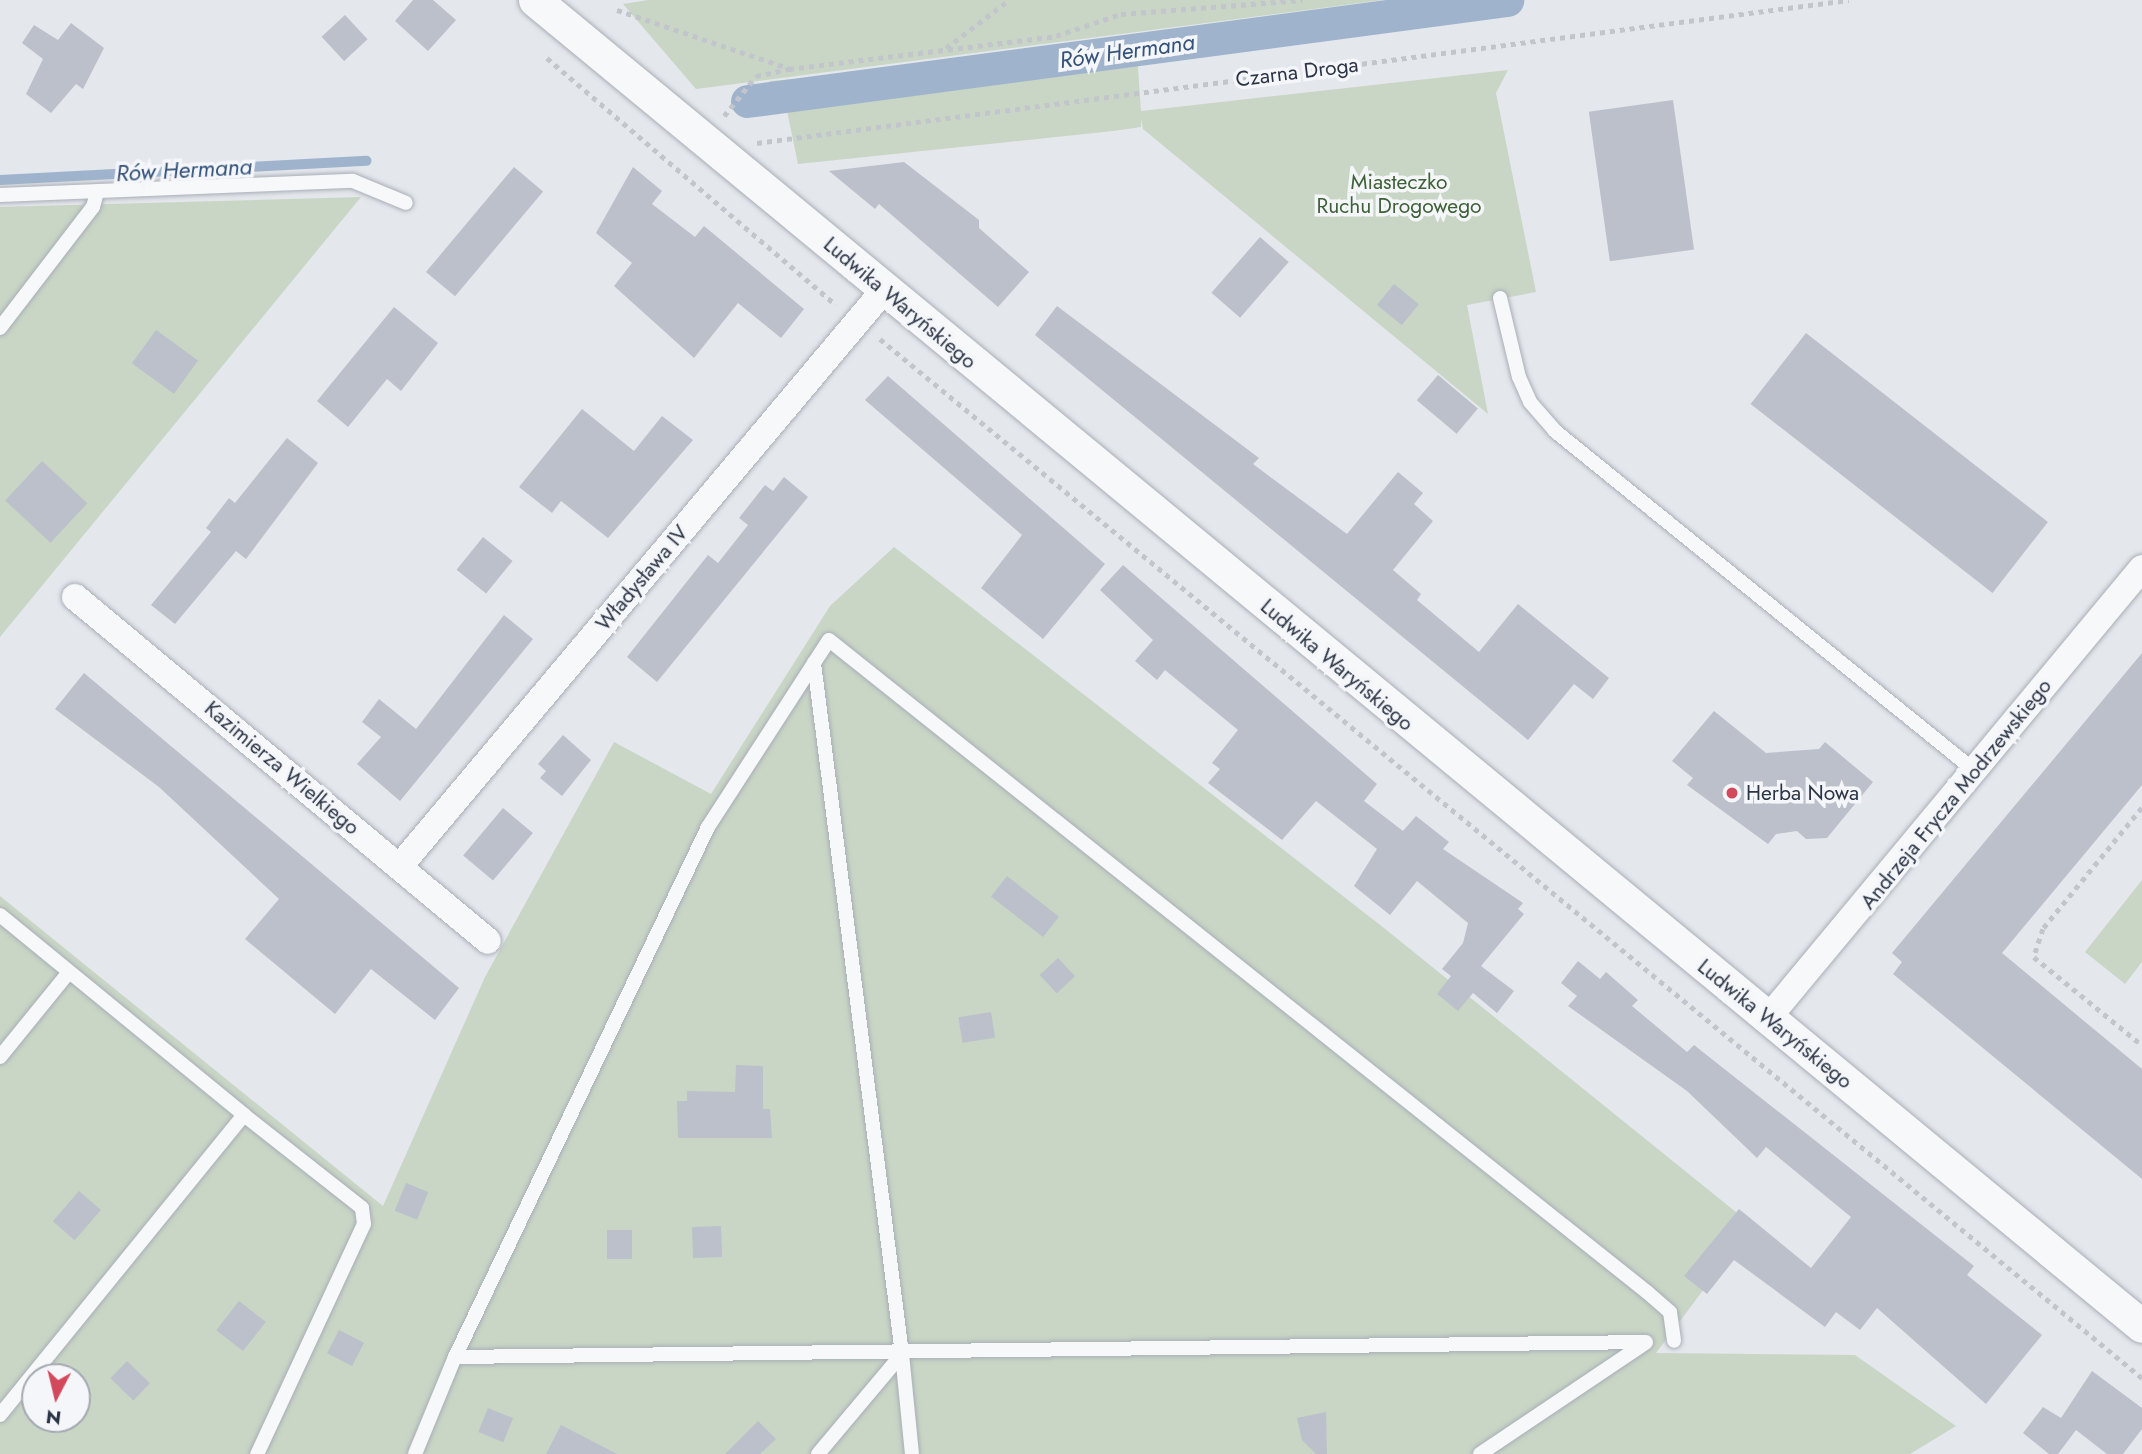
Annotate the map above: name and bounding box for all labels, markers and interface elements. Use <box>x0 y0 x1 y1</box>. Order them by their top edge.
water label: Rów Hermana <box>1058 28 1196 74</box>
street label: Czarna Droga <box>1234 52 1360 92</box>
water label: Rów Hermana <box>115 153 253 187</box>
park label: Miasteczko Ruchu Drogowego <box>1316 169 1482 219</box>
street label: Ludwika Waryńskiego <box>818 232 982 374</box>
street label: Władysława IV <box>591 520 693 636</box>
street label: Ludwika Waryńskiego <box>1255 594 1419 736</box>
street label: Andrzeja Frycza Modrzewskiego <box>1855 674 2057 914</box>
street label: Kazimierza Wielkiego <box>199 696 365 840</box>
place label: Herba Nowa <box>1746 780 1859 806</box>
marker: Herba Nowa <box>1724 785 1740 801</box>
street label: Ludwika Waryńskiego <box>1693 954 1857 1094</box>
north arrow <box>21 1363 91 1433</box>
text: N <box>44 1403 63 1432</box>

